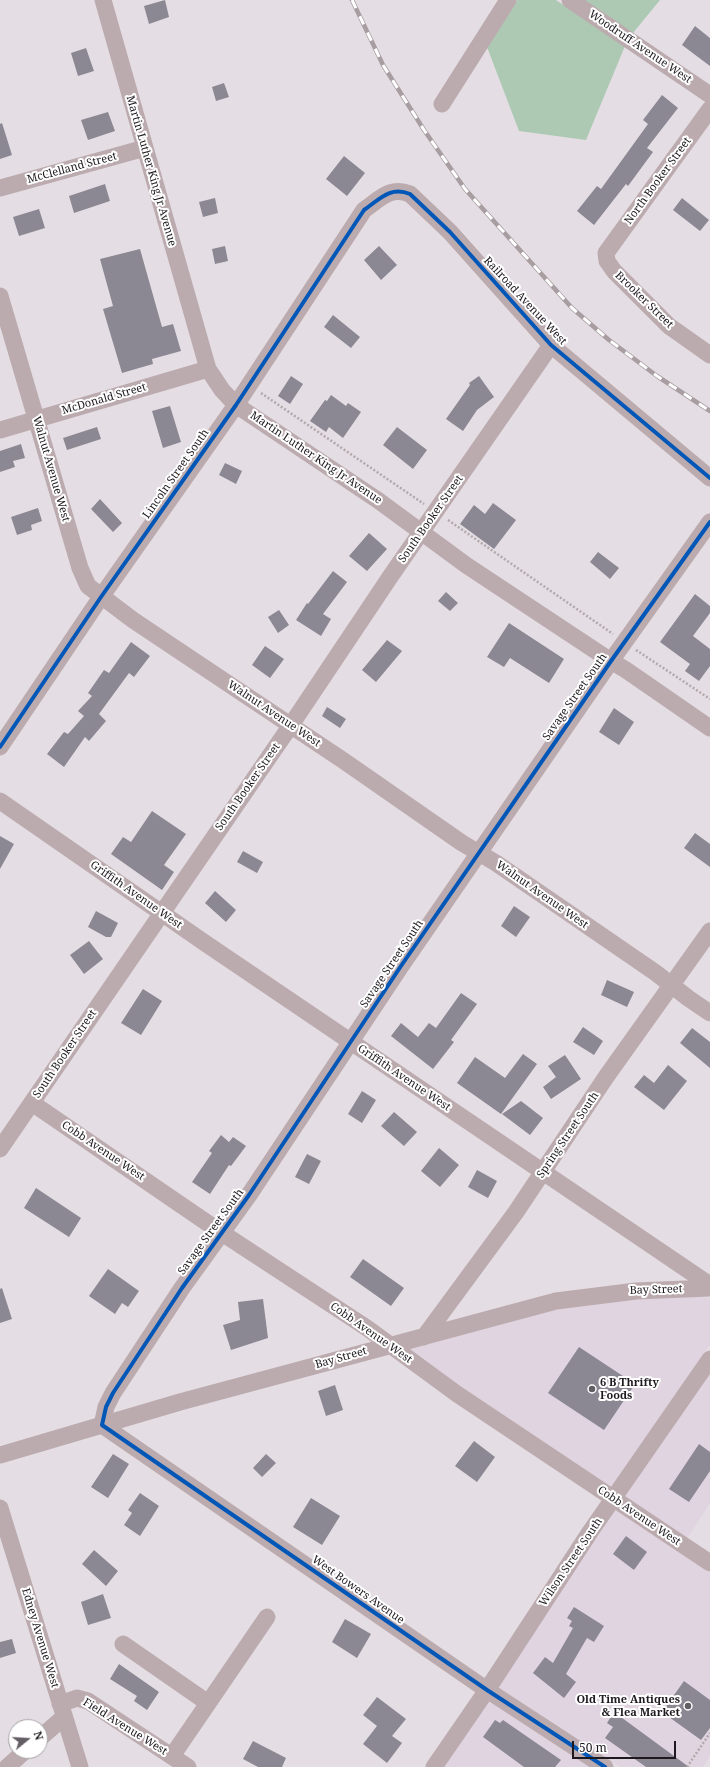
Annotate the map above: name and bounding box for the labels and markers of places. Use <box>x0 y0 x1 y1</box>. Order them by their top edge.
place label: 6 B Thrifty Foods <box>600 1376 659 1402</box>
marker: 6 B Thrifty Foods <box>587 1384 597 1394</box>
place label: Old Time Antiques & Flea Market <box>576 1693 680 1719</box>
marker: Old Time Antiques & Flea Market <box>683 1701 693 1711</box>

